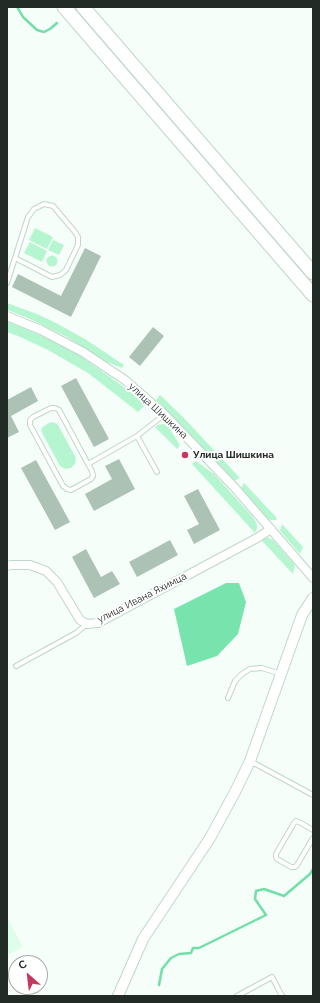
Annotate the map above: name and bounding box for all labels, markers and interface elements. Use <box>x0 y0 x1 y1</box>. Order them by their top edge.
street label: улица Шишкина <box>126 380 190 442</box>
place label: Улица Шишкина <box>193 449 274 461</box>
marker: Улица Шишкина <box>180 450 190 460</box>
street label: улица Ивана Яхимца <box>95 570 189 626</box>
north arrow <box>8 955 48 995</box>
text: С <box>16 957 29 972</box>

